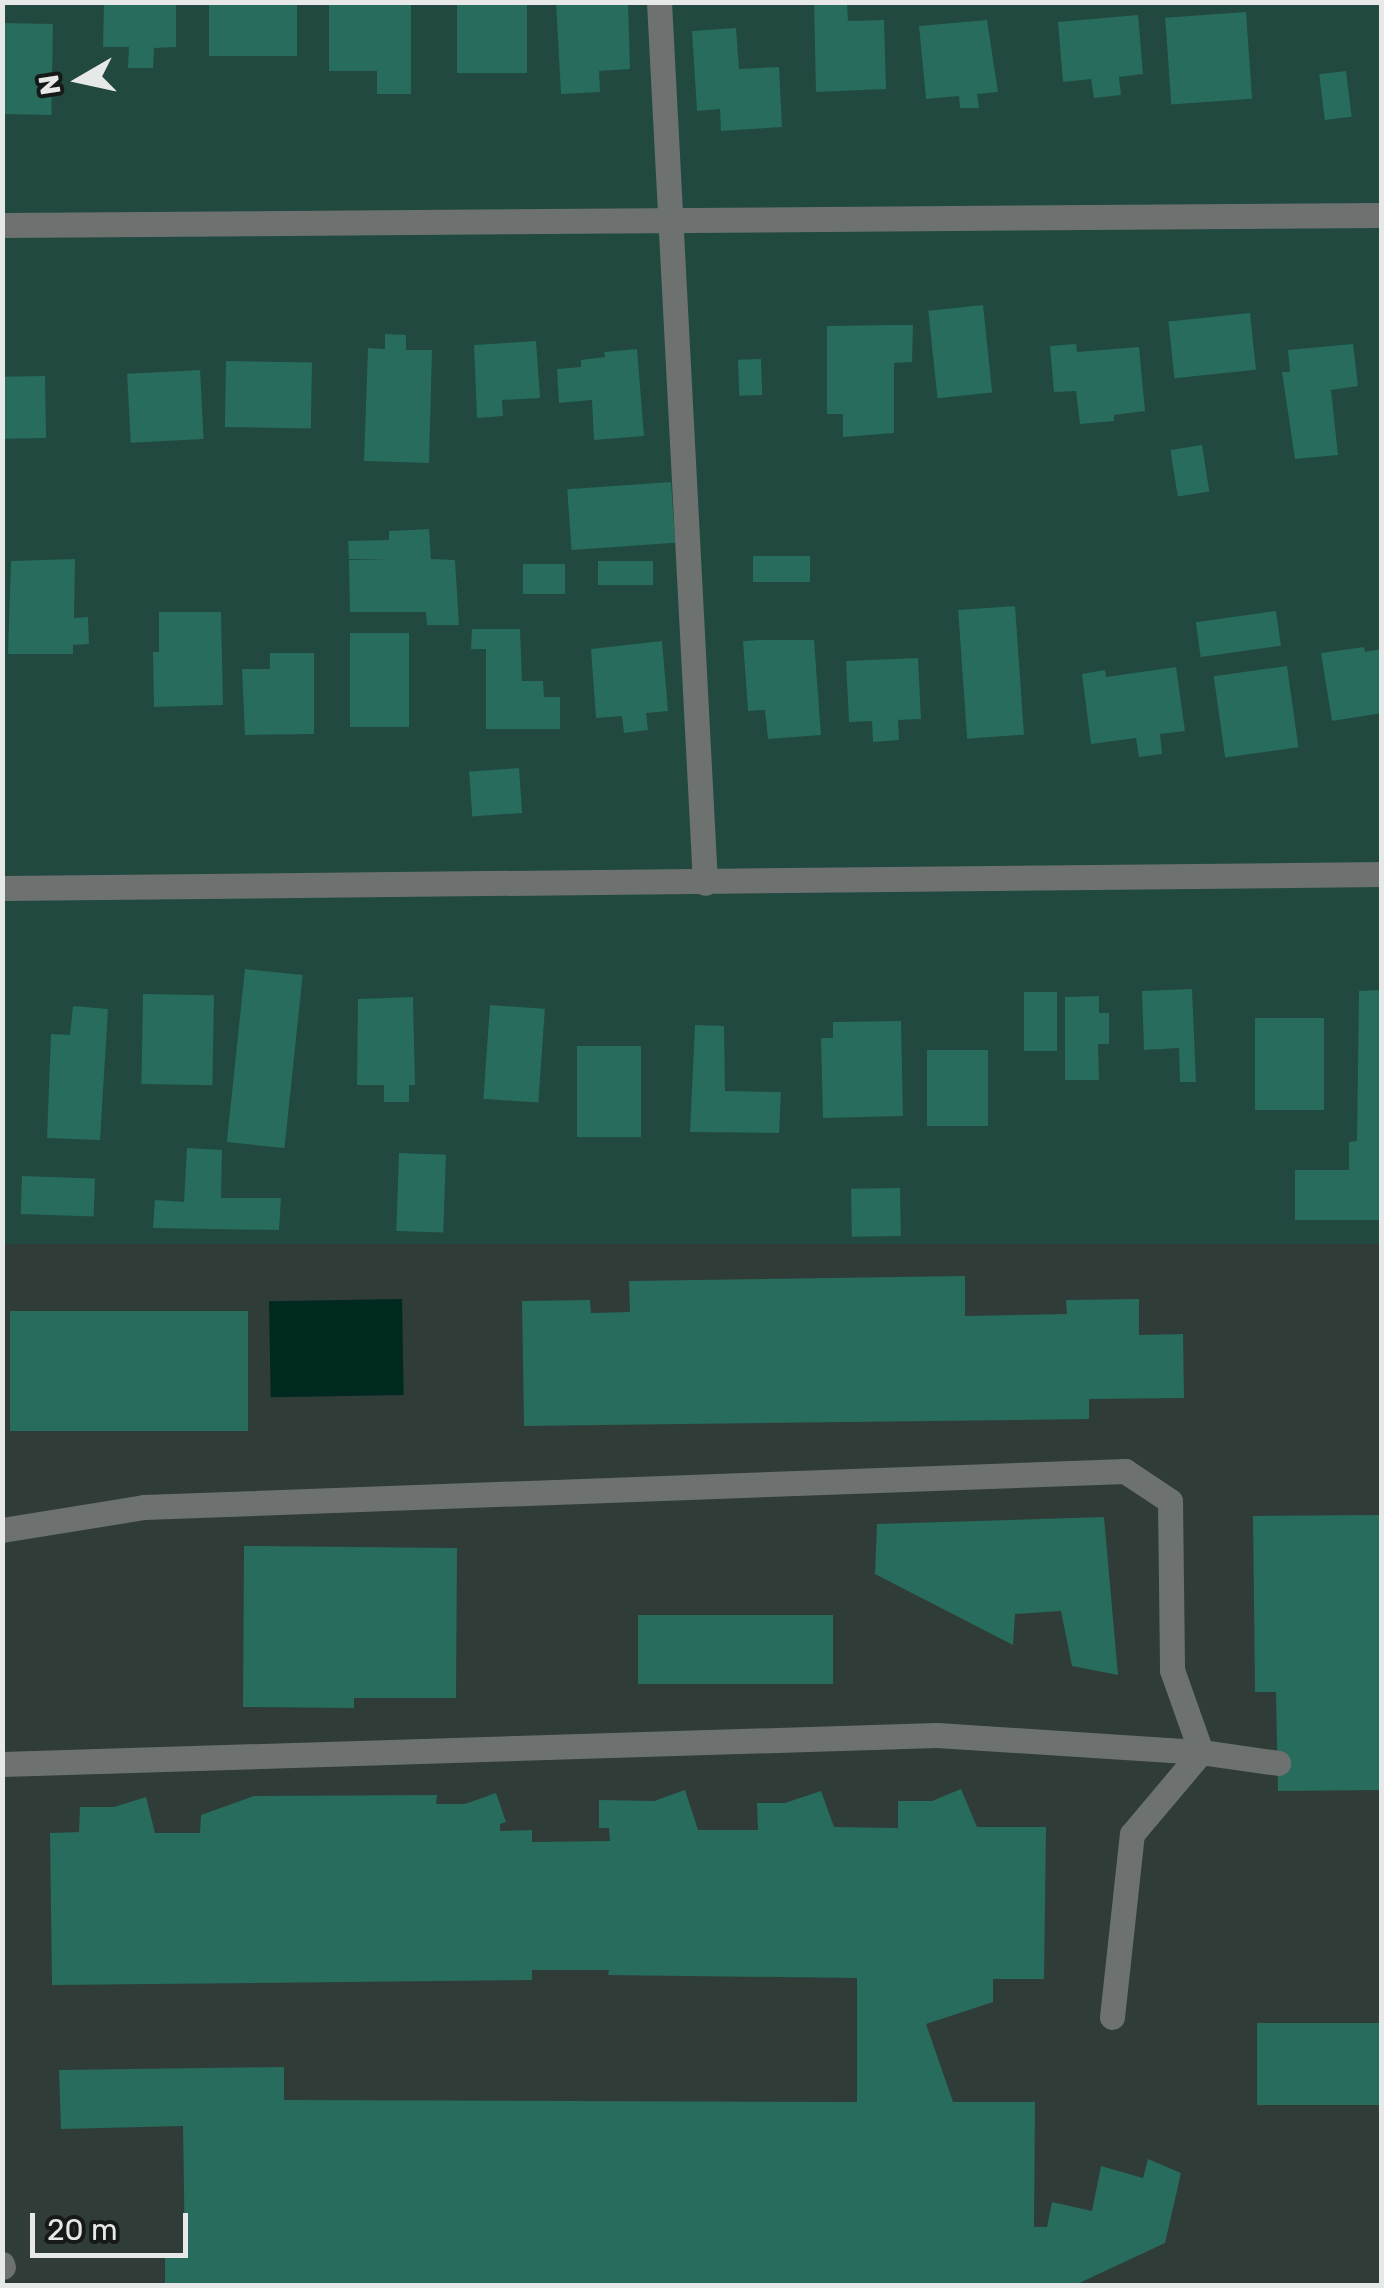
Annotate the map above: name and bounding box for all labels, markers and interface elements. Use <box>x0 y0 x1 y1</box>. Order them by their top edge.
north arrow <box>30 30 130 130</box>
text: N <box>32 72 68 97</box>
scale bar <box>35 2193 192 2255</box>
text: 20 m <box>47 2212 118 2248</box>

